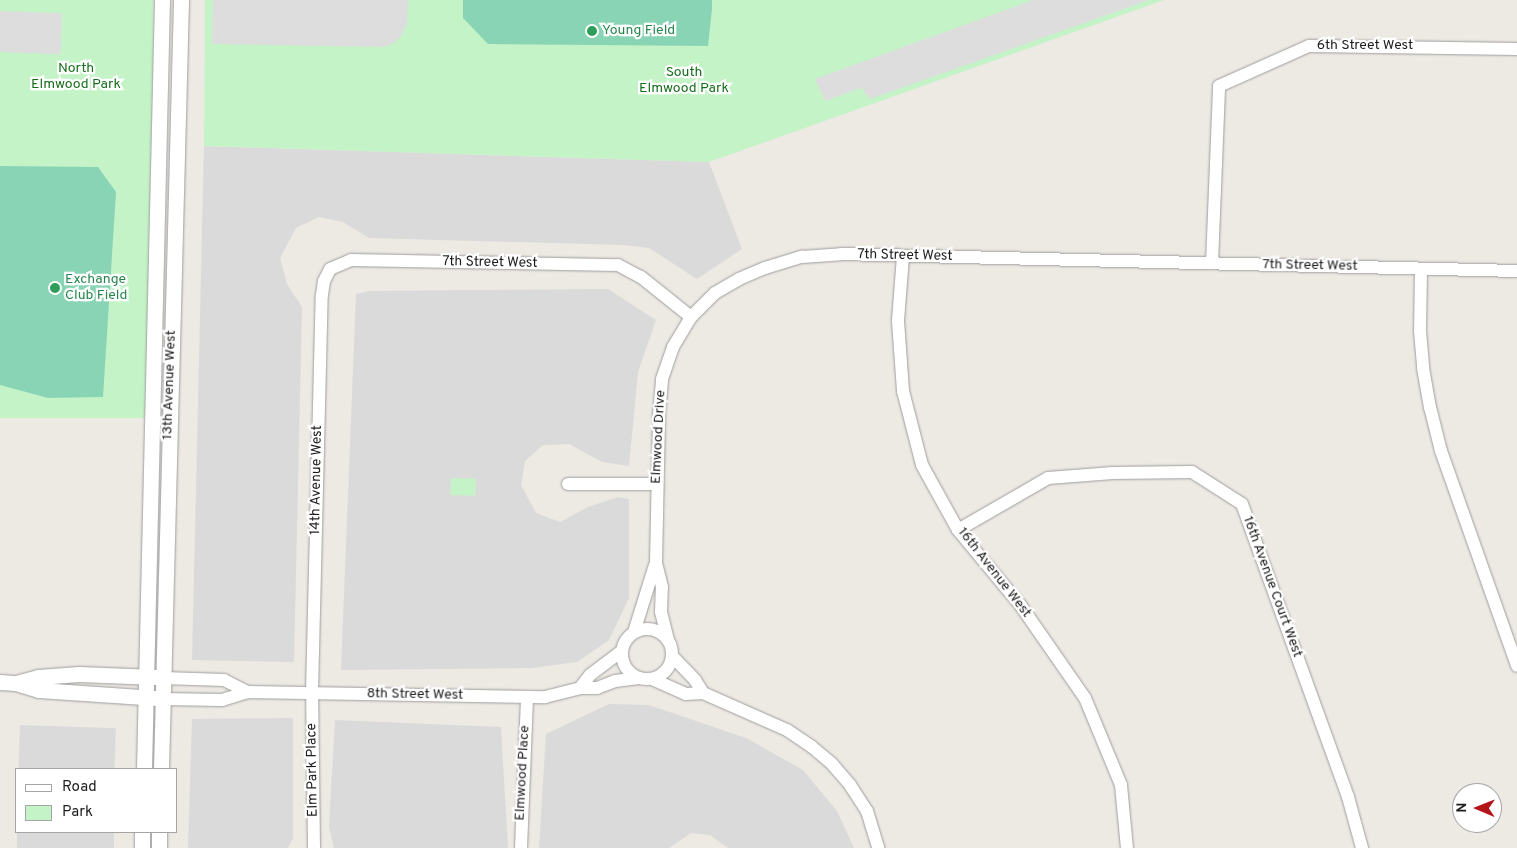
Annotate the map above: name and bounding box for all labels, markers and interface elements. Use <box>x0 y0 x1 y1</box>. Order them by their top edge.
place label: Young Field <box>602 23 675 39</box>
marker: Young Field <box>586 25 598 37</box>
street label: 6th Street West <box>1317 38 1413 54</box>
park label: North Elmwood Park <box>31 61 121 94</box>
park label: South Elmwood Park <box>639 65 729 98</box>
street label: 7th Street West <box>857 247 953 265</box>
street label: 7th Street West <box>442 254 538 272</box>
street label: 7th Street West <box>1262 257 1358 275</box>
place label: Exchange Club Field <box>65 272 127 304</box>
marker: Exchange Club Field <box>49 282 61 294</box>
street label: 13th Avenue West <box>160 330 180 440</box>
street label: Elmwood Drive <box>648 390 670 484</box>
street label: 14th Avenue West <box>308 425 326 535</box>
street label: 16th Avenue Court West <box>1239 514 1305 660</box>
street label: 16th Avenue West <box>953 524 1035 622</box>
street label: 8th Street West <box>366 686 464 704</box>
street label: Elm Park Place <box>304 723 322 817</box>
street label: Elmwood Place <box>512 725 534 821</box>
legend <box>15 768 178 833</box>
text: Road <box>62 778 97 797</box>
north arrow <box>1452 783 1502 833</box>
text: Park <box>62 803 93 822</box>
text: N <box>1454 803 1471 813</box>

